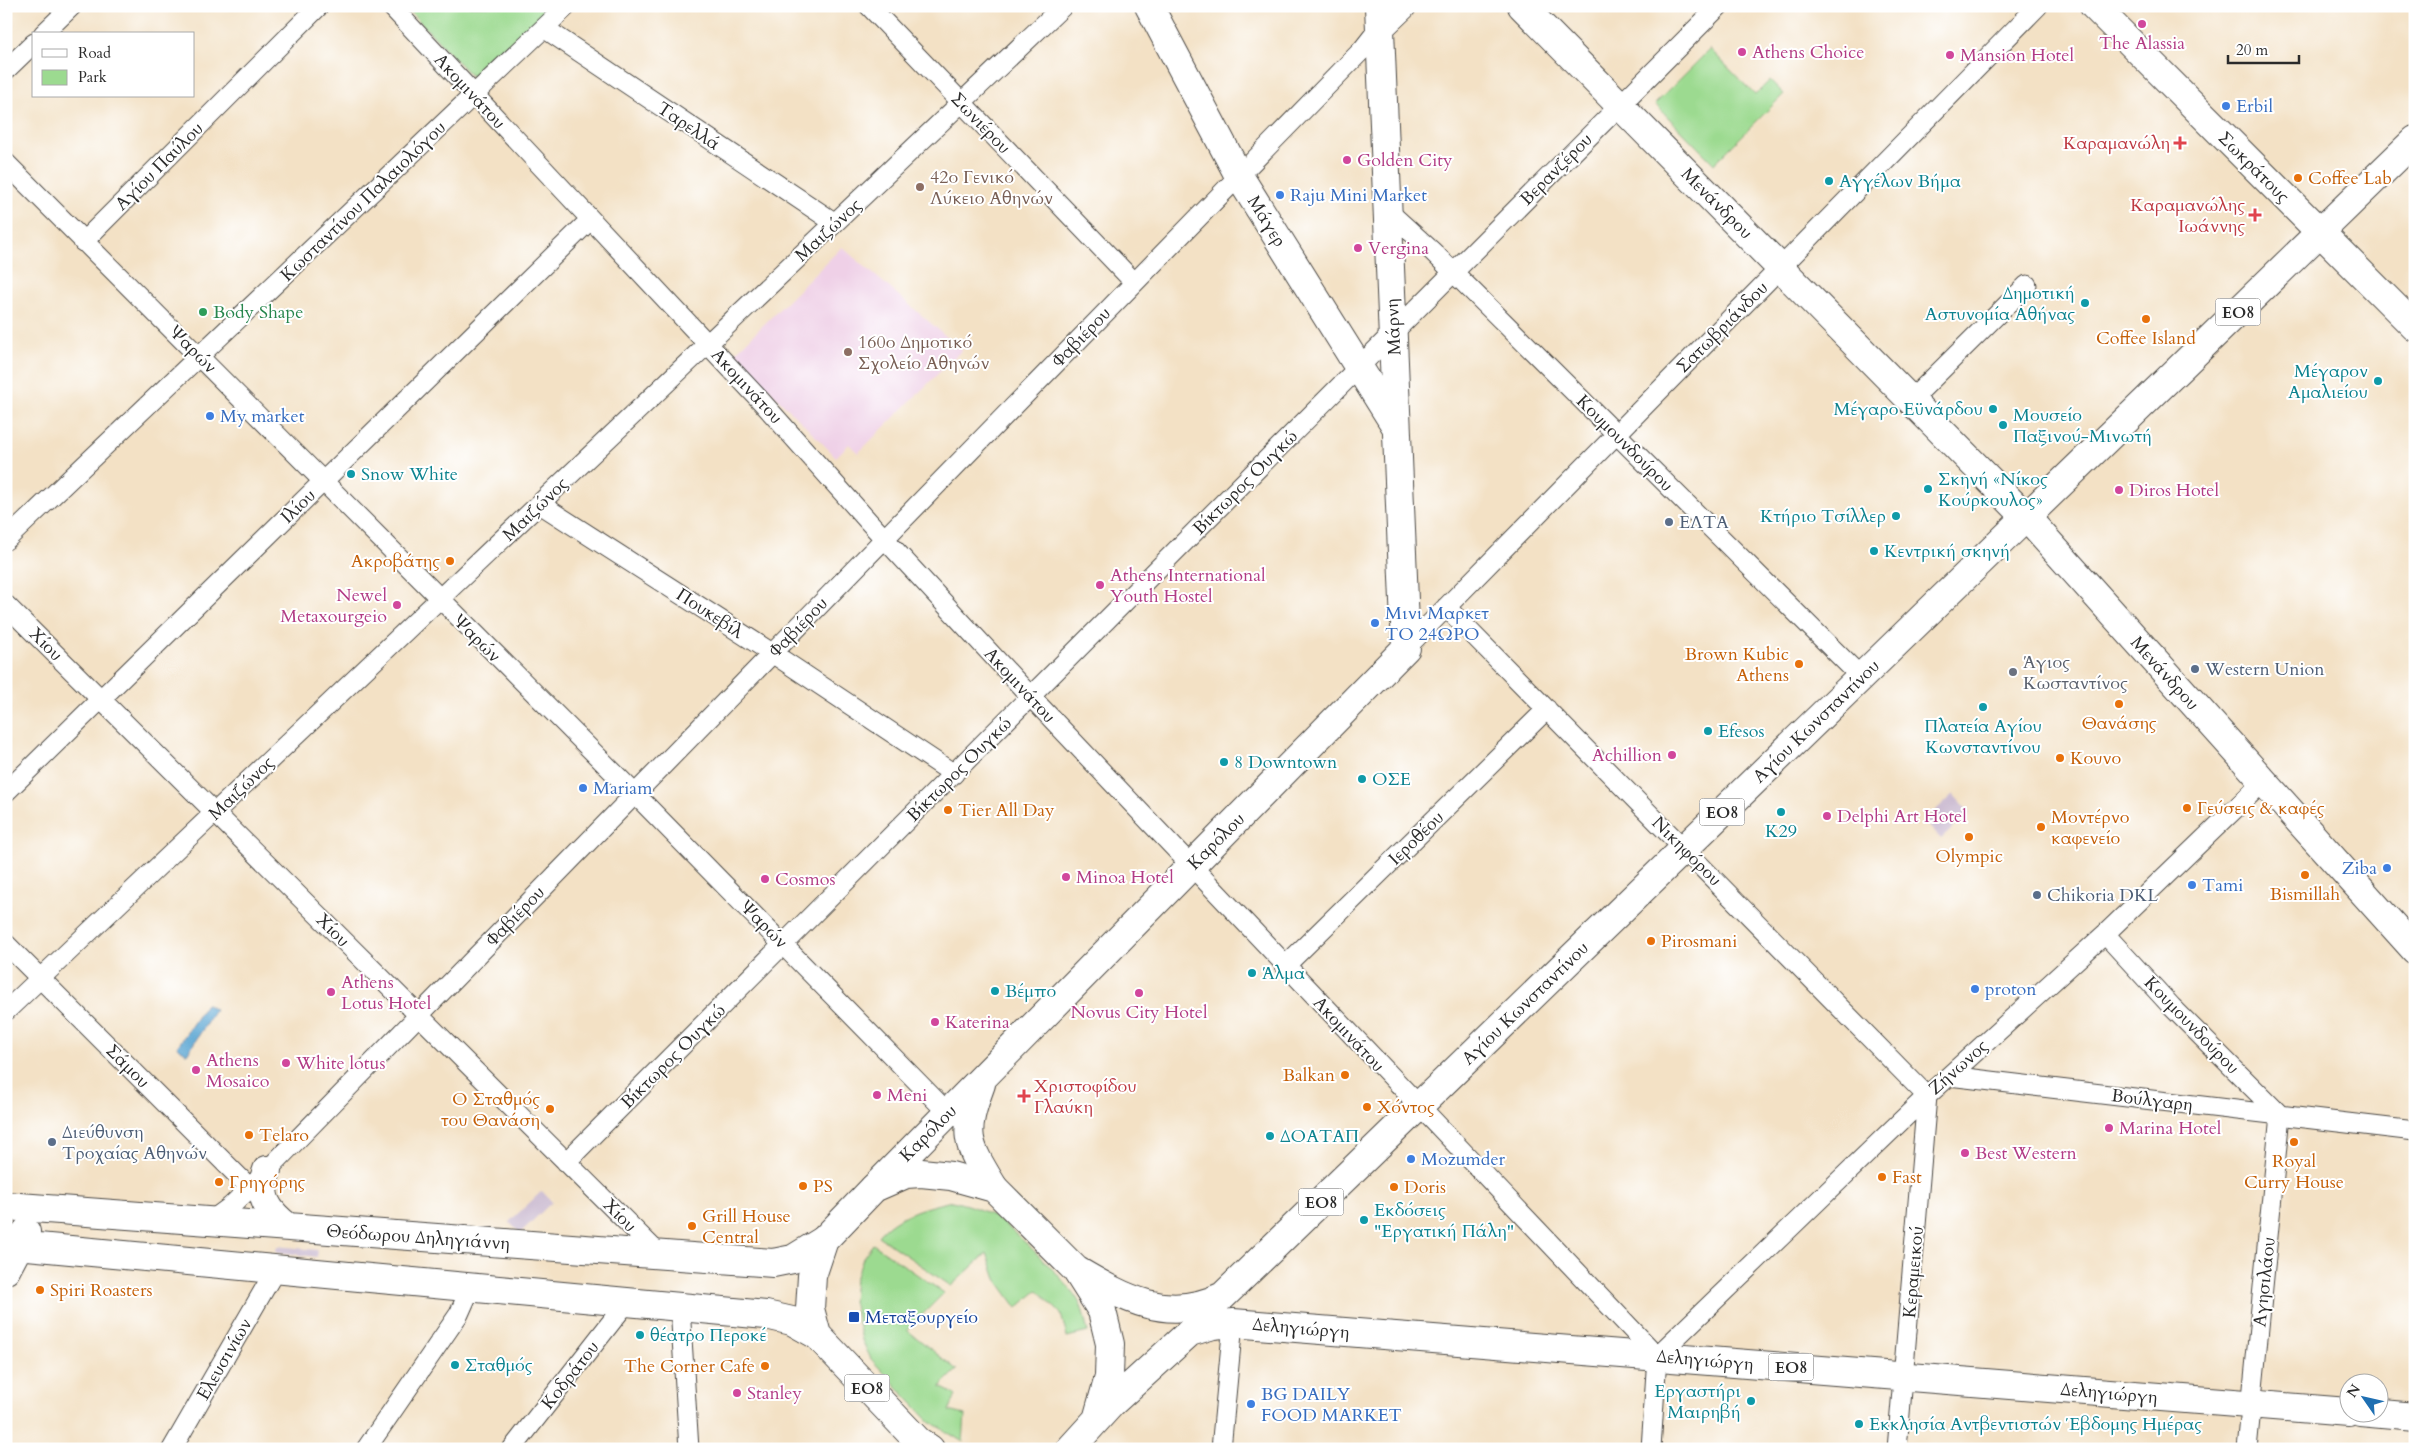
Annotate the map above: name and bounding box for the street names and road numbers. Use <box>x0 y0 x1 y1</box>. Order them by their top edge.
street label: Ακομινάτου <box>428 48 511 135</box>
street label: Σωνιέρου <box>945 87 1016 160</box>
street label: Ταρελλά <box>652 96 725 157</box>
street label: Κωσταντίνου Παλαιολόγου <box>275 116 452 287</box>
street label: Αγίου Παύλου <box>110 117 209 216</box>
street label: Σωκράτους <box>2212 126 2295 209</box>
street label: Βερανζέρου <box>1515 128 1598 211</box>
street label: Μενάνδρου <box>1675 162 1758 245</box>
street label: Μάγερ <box>1241 191 1292 252</box>
street label: Μαιζώνος <box>790 193 867 268</box>
street label: Σατωβριάνδου <box>1671 276 1774 379</box>
street label: Μάρνη <box>1380 298 1407 356</box>
road number: ΕΟ8 <box>2216 298 2260 326</box>
street label: Φαβιέρου <box>1046 302 1117 373</box>
street label: Ψαρών <box>163 320 222 379</box>
street label: Ακομινάτου <box>705 343 788 430</box>
street label: Κουμουνδούρου <box>1571 389 1679 497</box>
street label: Βίκτωρος Ουγκώ <box>1187 424 1304 541</box>
street label: Μαιζώνος <box>497 471 574 547</box>
street label: Ιλίου <box>275 484 321 529</box>
street label: Πουκεβίλ <box>671 582 749 645</box>
street label: Φαβιέρου <box>763 592 834 663</box>
street label: Ψαρών <box>447 609 506 668</box>
street label: Χίου <box>23 622 68 667</box>
street label: Μενάνδρου <box>2125 631 2205 716</box>
street label: Ακομινάτου <box>978 642 1061 729</box>
street label: Αγίου Κωνσταντίνου <box>1747 654 1885 789</box>
street label: Βίκτωρος Ουγκώ <box>901 711 1018 828</box>
street label: Μαιζώνος <box>203 750 280 826</box>
road number: ΕΟ8 <box>1700 799 1744 826</box>
street label: Ιεροθέου <box>1383 806 1450 871</box>
street label: Καρόλου <box>1182 807 1251 876</box>
street label: Νικηφόρου <box>1646 811 1727 892</box>
street label: Φαβιέρου <box>480 881 551 952</box>
street label: Ψαρών <box>734 895 793 954</box>
street label: Χίου <box>310 908 355 953</box>
street label: Αγίου Κωνσταντίνου <box>1456 936 1594 1071</box>
street label: Κουμουνδούρου <box>2138 971 2245 1080</box>
street label: Ακομινάτου <box>1307 991 1390 1078</box>
street label: Βίκτωρος Ουγκώ <box>615 998 732 1115</box>
street label: Ζήνωνος <box>1923 1034 1994 1101</box>
street label: Σάμου <box>100 1039 155 1094</box>
street label: Βούλγαρη <box>2110 1083 2194 1118</box>
street label: Καρόλου <box>894 1099 963 1168</box>
road number: ΕΟ8 <box>1298 1188 1344 1216</box>
street label: Χίου <box>597 1193 642 1238</box>
street label: Θεόδωρου Δηληγιάννη <box>325 1219 511 1256</box>
street label: Κεραμεικού <box>1897 1225 1930 1319</box>
street label: Αγησιλάου <box>2247 1236 2282 1328</box>
street label: Δεληγιώργη <box>1252 1312 1350 1345</box>
street label: Ελευσινίων <box>191 1314 258 1405</box>
street label: Κοδράτου <box>536 1336 605 1415</box>
street label: Δεληγιώργη <box>1656 1344 1754 1377</box>
road number: ΕΟ8 <box>1768 1354 1814 1380</box>
road number: ΕΟ8 <box>844 1375 890 1402</box>
street label: Δεληγιώργη <box>2060 1377 2158 1410</box>

